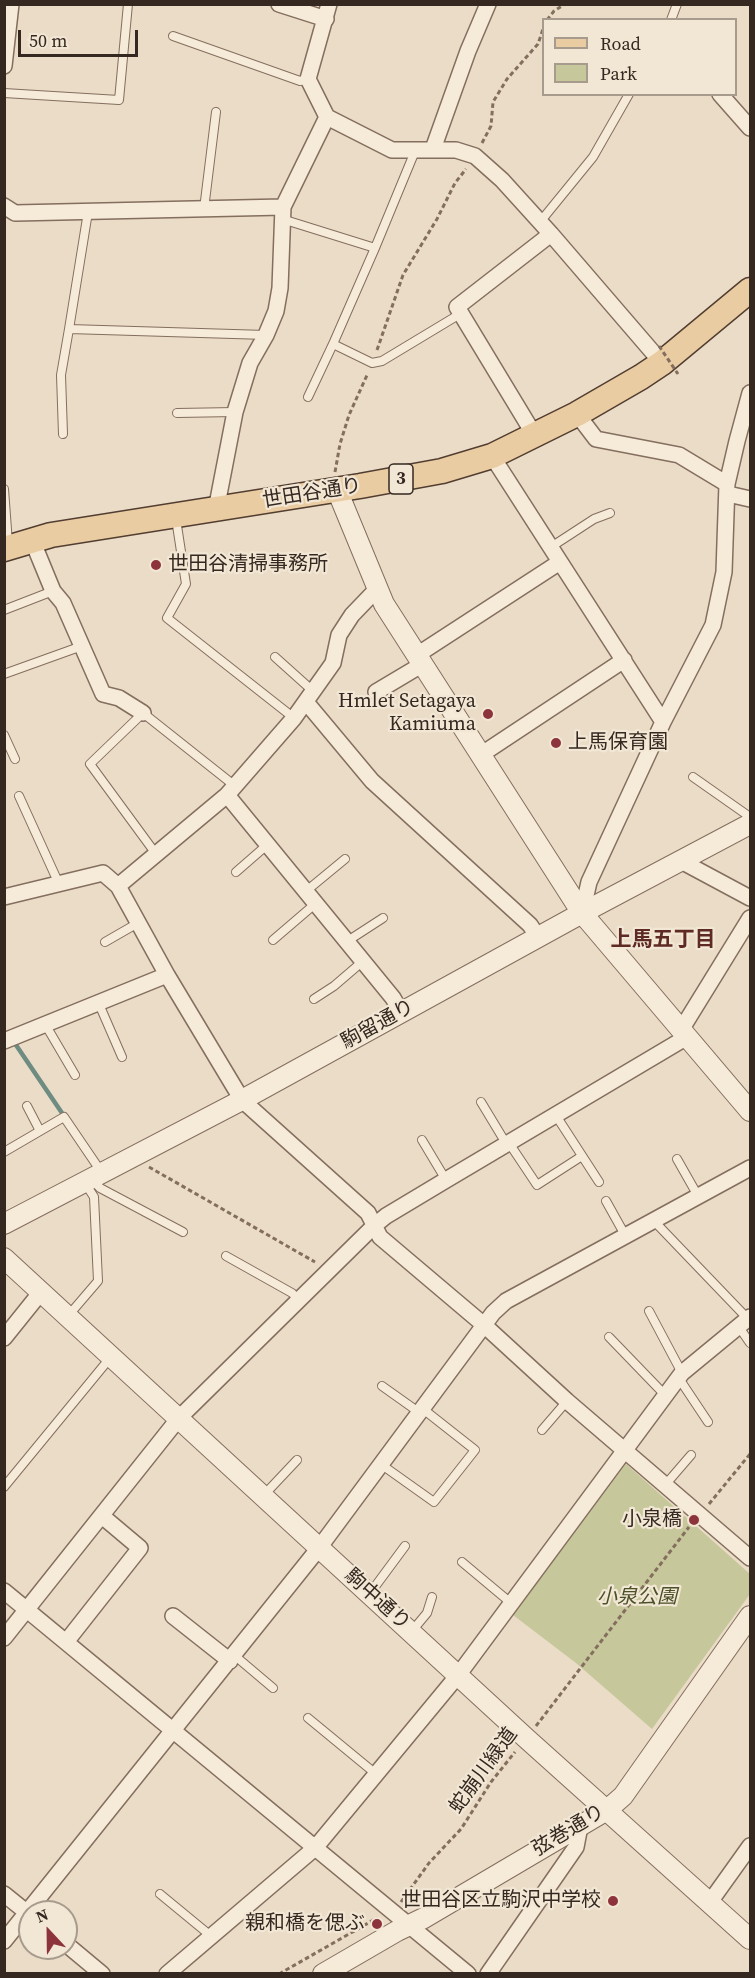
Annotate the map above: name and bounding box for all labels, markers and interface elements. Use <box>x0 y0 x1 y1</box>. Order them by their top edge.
scale bar <box>21 18 141 56</box>
legend <box>542 18 737 96</box>
text: 50 m <box>29 28 67 53</box>
text: Road <box>600 31 641 56</box>
text: Park <box>600 61 637 86</box>
road number: 3 <box>389 464 413 494</box>
street label: 世田谷通り <box>261 474 363 514</box>
place label: 世田谷清掃事務所 <box>168 553 328 577</box>
marker: 世田谷清掃事務所 <box>149 558 163 572</box>
place label: Hmlet Setagaya Kamiuma <box>338 690 476 737</box>
marker: Hmlet Setagaya Kamiuma <box>481 707 495 721</box>
place label: 上馬保育園 <box>568 731 668 755</box>
marker: 上馬保育園 <box>549 736 563 750</box>
district label: 上馬五丁目 <box>611 928 715 954</box>
street label: 駒留通り <box>337 995 419 1055</box>
place label: 小泉橋 <box>622 1508 682 1532</box>
marker: 小泉橋 <box>687 1513 701 1527</box>
street label: 駒中通り <box>339 1564 415 1636</box>
park label: 小泉公園 <box>597 1586 677 1610</box>
street label: 蛇崩川緑道 <box>445 1723 523 1819</box>
street label: 弦巻通り <box>529 1800 609 1862</box>
place label: 世田谷区立駒沢中学校 <box>401 1889 601 1913</box>
marker: 世田谷区立駒沢中学校 <box>606 1894 620 1908</box>
north arrow <box>18 1900 78 1960</box>
text: N <box>32 1903 52 1928</box>
place label: 親和橋を偲ぶ <box>245 1912 365 1936</box>
marker: 親和橋を偲ぶ <box>370 1917 384 1931</box>

